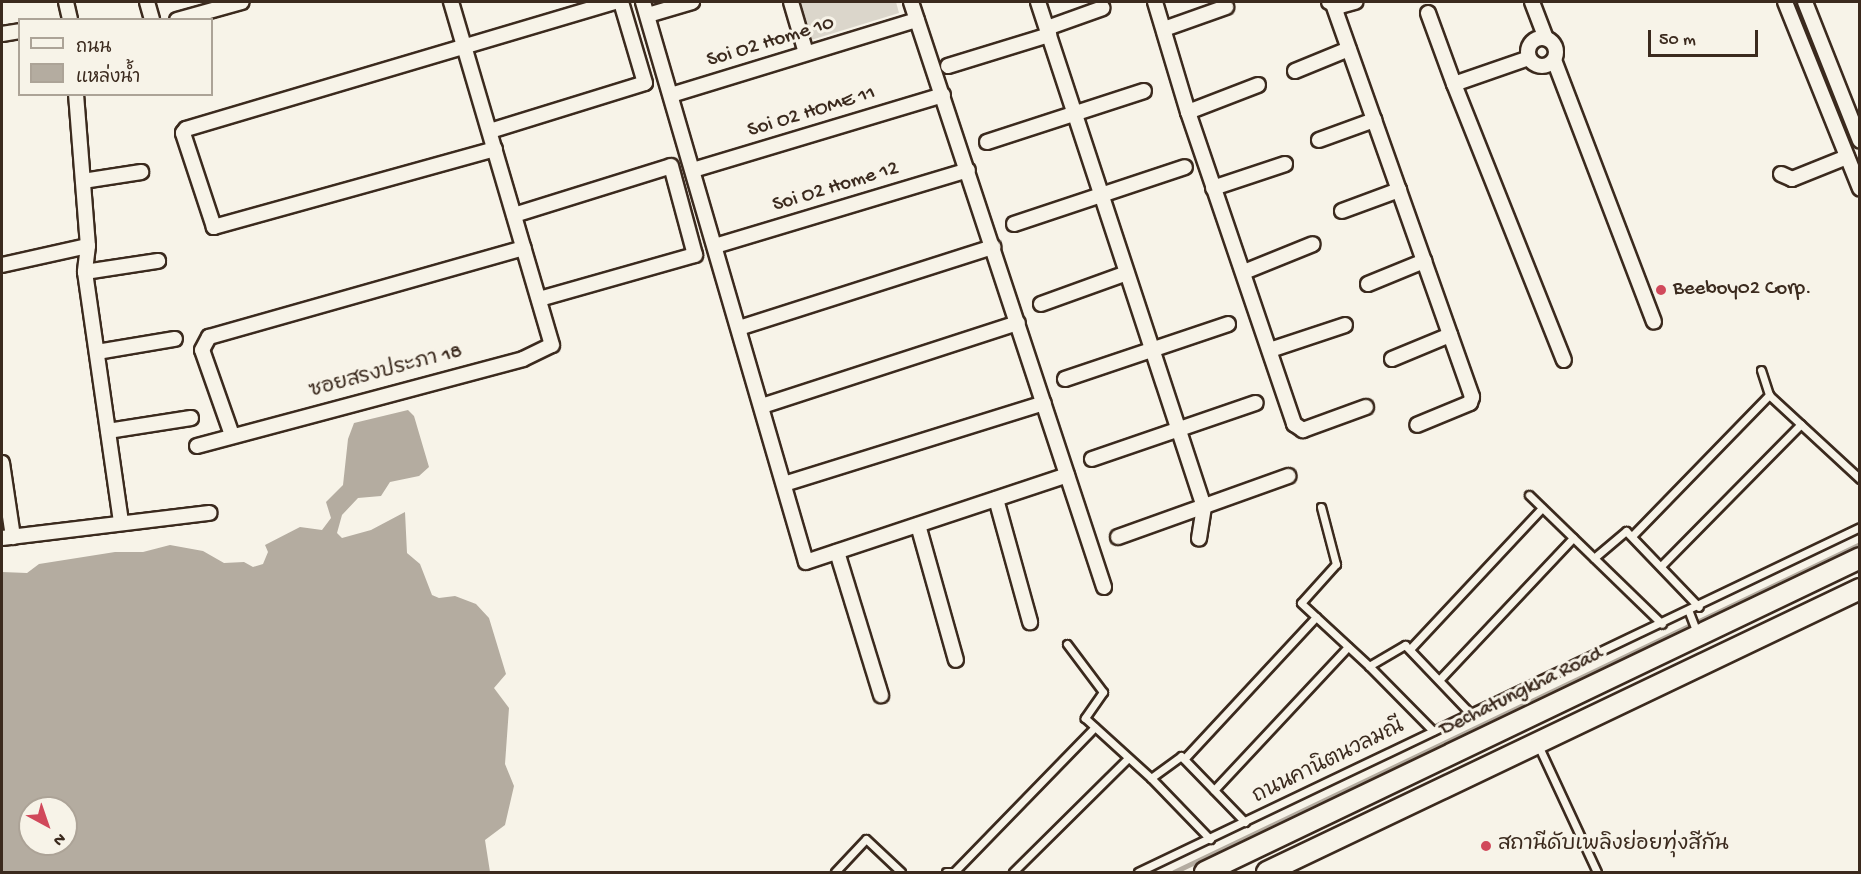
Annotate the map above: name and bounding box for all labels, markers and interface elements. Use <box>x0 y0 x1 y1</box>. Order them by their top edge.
street label: Soi O2 Home 10 <box>704 12 838 74</box>
legend <box>18 18 213 96</box>
scale bar <box>1651 18 1760 56</box>
text: 50 m <box>1659 30 1696 51</box>
text: ถนน <box>76 38 111 59</box>
text: แหล่งน้ำ <box>76 68 140 89</box>
street label: Soi O2 HOME 11 <box>745 82 879 144</box>
street label: Soi O2 Home 12 <box>770 157 902 219</box>
place label: Beeboy02 Corp. <box>1673 277 1812 303</box>
marker: Beeboy02 Corp. <box>1654 283 1668 297</box>
street label: ซอยสรงประภา 18 <box>307 340 465 406</box>
street label: Dechatungkha Road <box>1436 643 1608 743</box>
street label: ถนนคานิตนวลมณี <box>1249 715 1409 811</box>
north arrow <box>18 796 78 856</box>
text: N <box>49 828 69 849</box>
place label: สถานีดับเพลิงย่อยทุ่งสีกัน <box>1498 833 1729 859</box>
marker: สถานีดับเพลิงย่อยทุ่งสีกัน <box>1479 839 1493 853</box>

